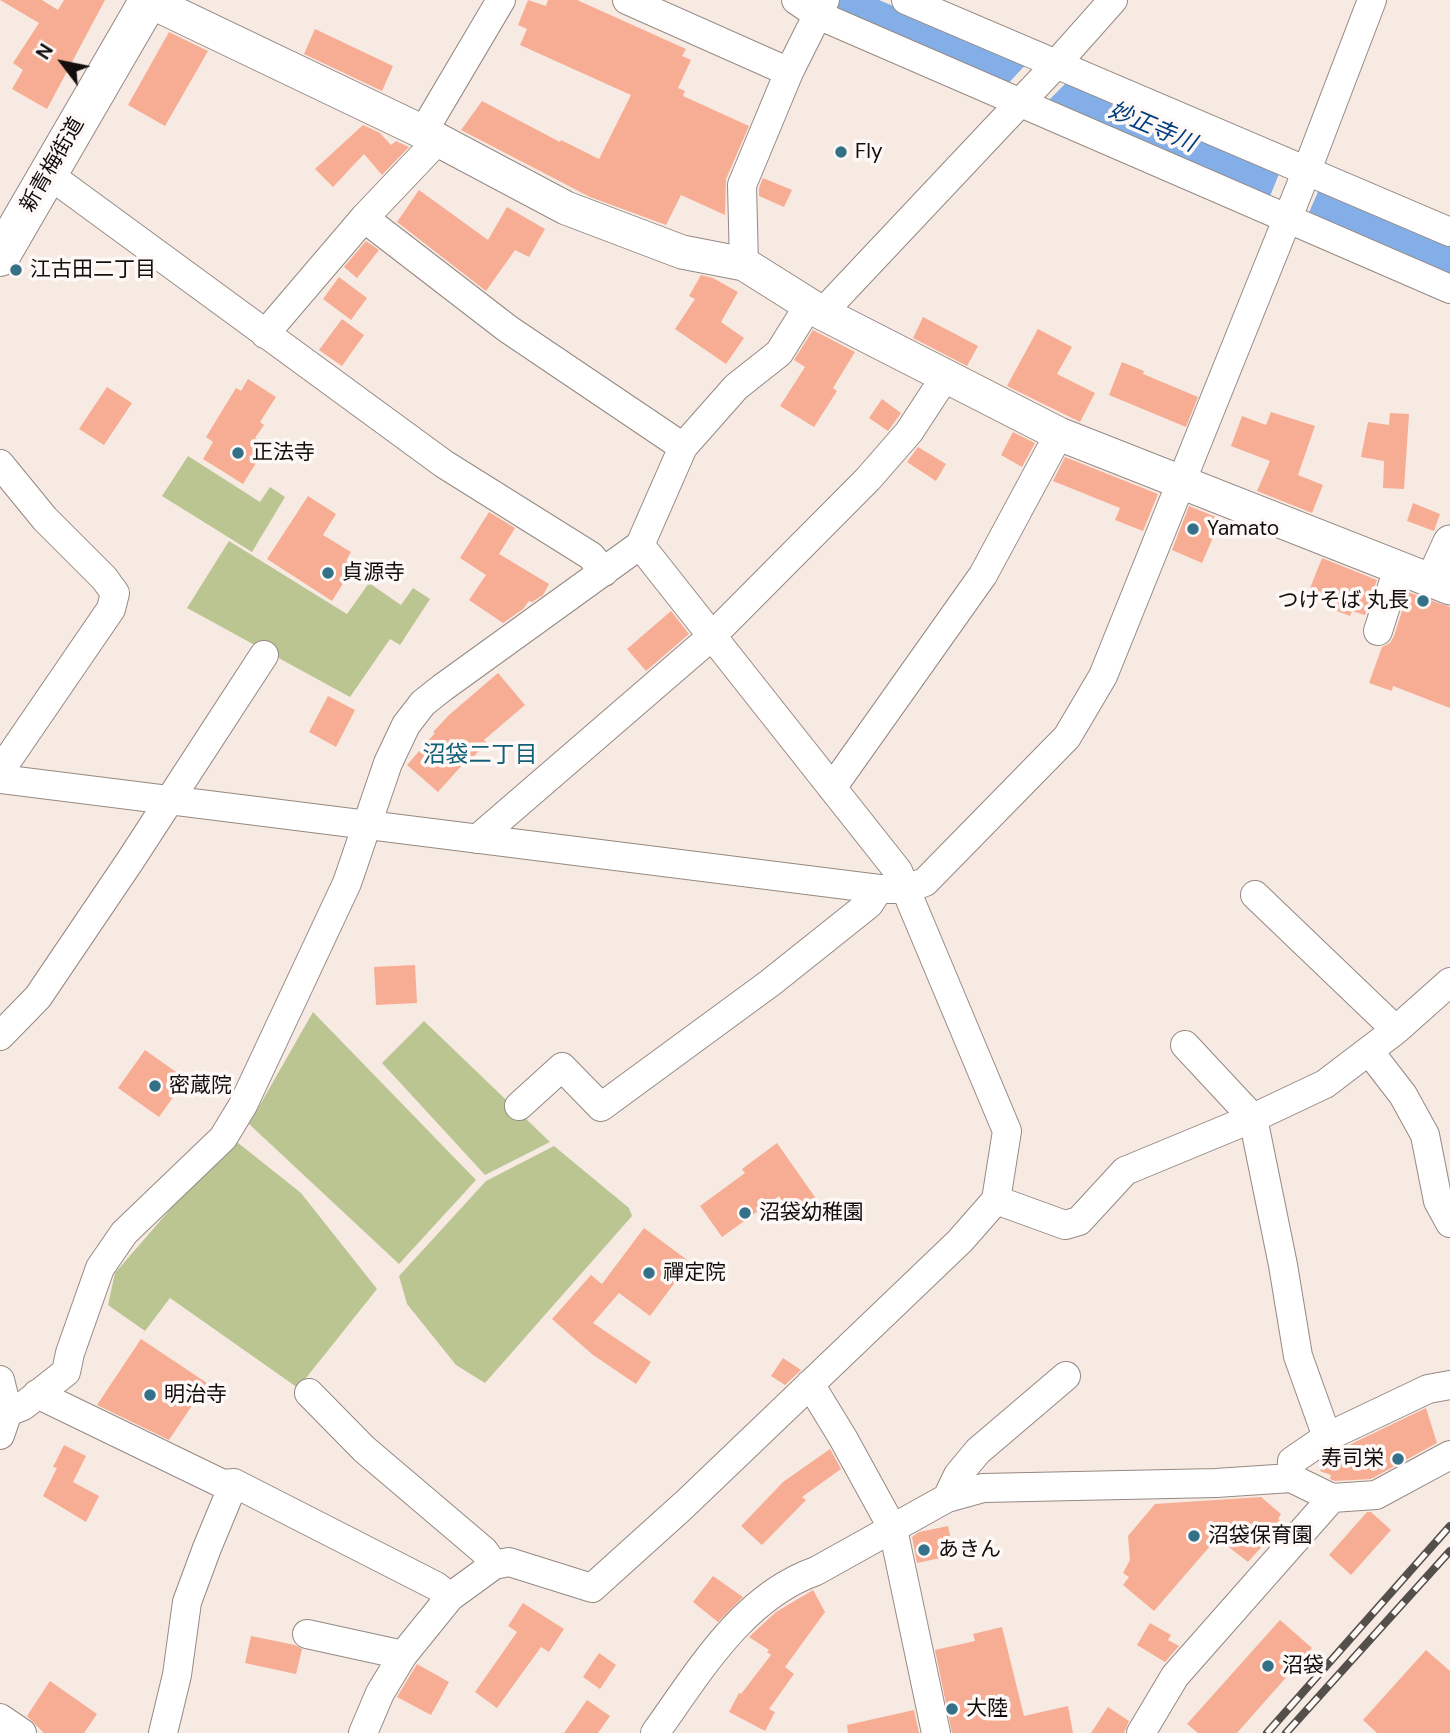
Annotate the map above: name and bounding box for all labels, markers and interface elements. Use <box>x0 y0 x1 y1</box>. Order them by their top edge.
north arrow <box>28 28 98 98</box>
text: N <box>30 39 59 64</box>
water label: 妙正寺川 <box>1104 97 1200 159</box>
street label: 新青梅街道 <box>16 113 90 217</box>
place label: Fly <box>855 139 883 165</box>
marker: Fly <box>833 144 849 160</box>
place label: 江古田二丁目 <box>30 257 156 283</box>
marker: 江古田二丁目 <box>8 262 24 278</box>
place label: 正法寺 <box>252 440 315 466</box>
marker: 正法寺 <box>230 445 246 461</box>
place label: Yamato <box>1207 516 1279 542</box>
marker: Yamato <box>1185 521 1201 537</box>
place label: 貞源寺 <box>342 560 405 586</box>
marker: 貞源寺 <box>320 565 336 581</box>
place label: つけそば 丸長 <box>1277 588 1409 614</box>
marker: つけそば 丸長 <box>1415 593 1431 609</box>
district label: 沼袋二丁目 <box>423 742 537 770</box>
place label: 密蔵院 <box>169 1073 232 1099</box>
marker: 密蔵院 <box>147 1078 163 1094</box>
place label: 沼袋幼稚園 <box>759 1200 864 1226</box>
marker: 沼袋幼稚園 <box>737 1205 753 1221</box>
place label: 禪定院 <box>663 1260 726 1286</box>
marker: 禪定院 <box>641 1265 657 1281</box>
place label: 明治寺 <box>164 1382 227 1408</box>
marker: 明治寺 <box>142 1387 158 1403</box>
place label: 寿司栄 <box>1321 1446 1384 1472</box>
marker: 寿司栄 <box>1390 1451 1406 1467</box>
place label: 沼袋保育園 <box>1208 1523 1313 1549</box>
marker: 沼袋保育園 <box>1186 1528 1202 1544</box>
place label: あきん <box>938 1537 1001 1563</box>
marker: あきん <box>916 1542 932 1558</box>
place label: 沼袋 <box>1282 1653 1324 1679</box>
marker: 沼袋 <box>1260 1658 1276 1674</box>
place label: 大陸 <box>966 1696 1008 1722</box>
marker: 大陸 <box>944 1701 960 1717</box>

